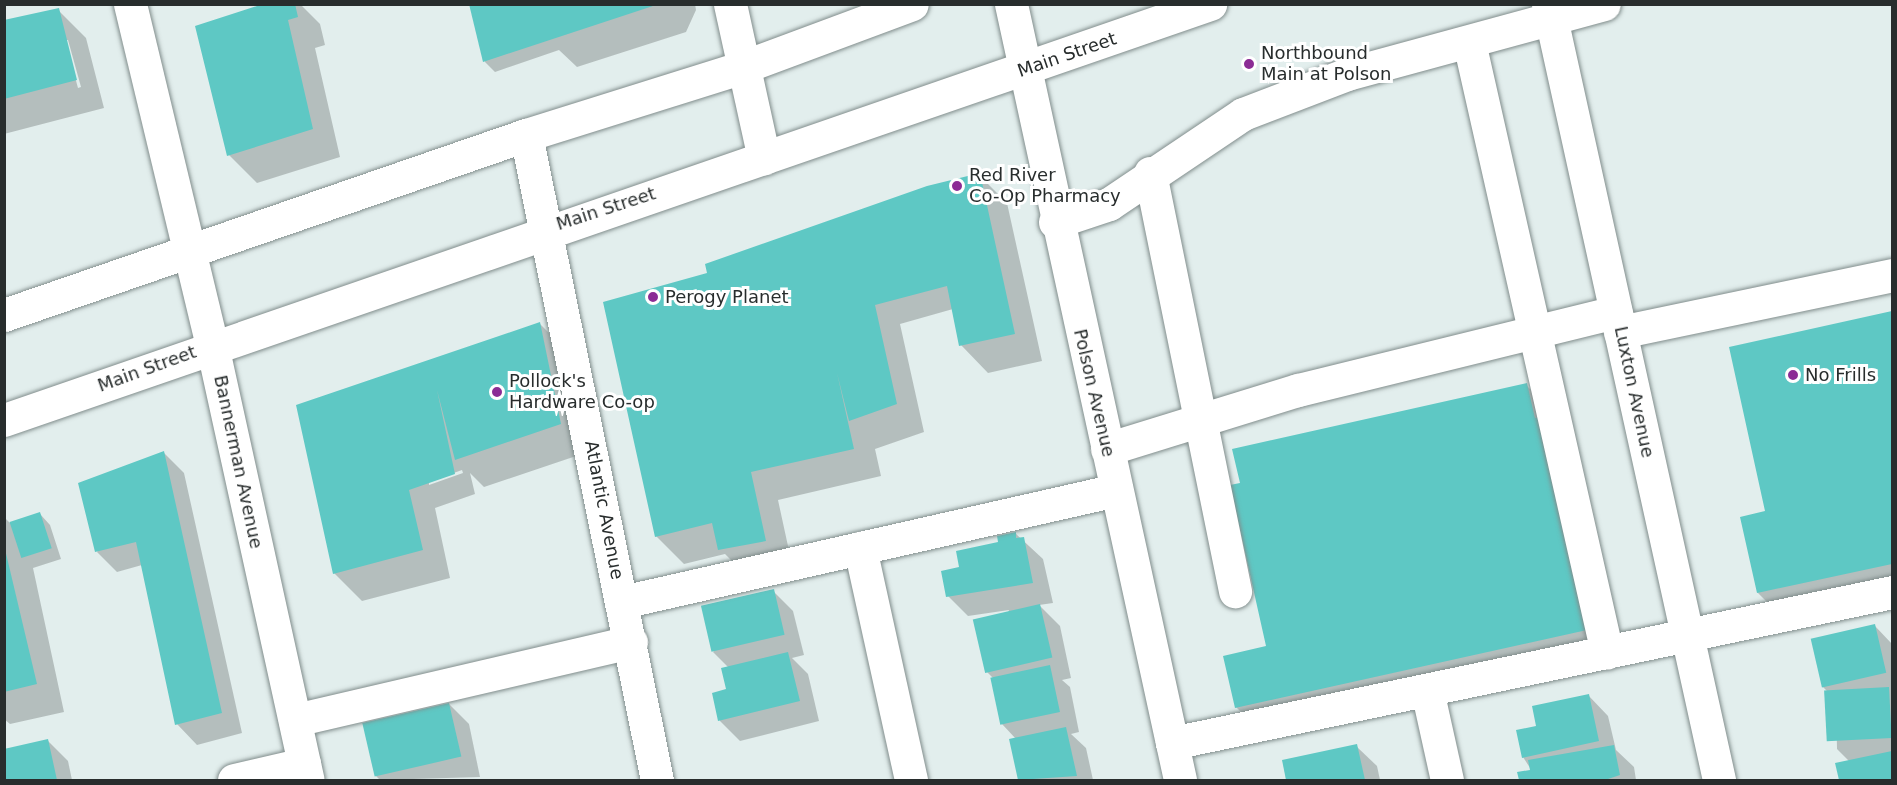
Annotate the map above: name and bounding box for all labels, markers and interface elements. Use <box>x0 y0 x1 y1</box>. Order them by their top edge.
street label: Main Street <box>1015 28 1119 82</box>
place label: Northbound Main at Polson <box>1261 43 1392 86</box>
marker: Northbound Main at Polson <box>1242 57 1256 71</box>
place label: Red River Co-Op Pharmacy <box>969 165 1121 207</box>
marker: Red River Co-Op Pharmacy <box>950 179 964 193</box>
street label: Main Street <box>553 183 659 235</box>
place label: Perogy Planet <box>665 286 789 308</box>
marker: Perogy Planet <box>646 290 660 304</box>
street label: Luxton Avenue <box>1610 324 1658 460</box>
street label: Polson Avenue <box>1069 327 1119 459</box>
street label: Main Street <box>95 341 199 397</box>
place label: No Frills <box>1805 364 1876 386</box>
marker: No Frills <box>1786 368 1800 382</box>
place label: Pollock's Hardware Co-op <box>509 371 655 413</box>
street label: Bannerman Avenue <box>209 373 267 551</box>
marker: Pollock's Hardware Co-op <box>490 385 504 399</box>
street label: Atlantic Avenue <box>580 439 628 581</box>

